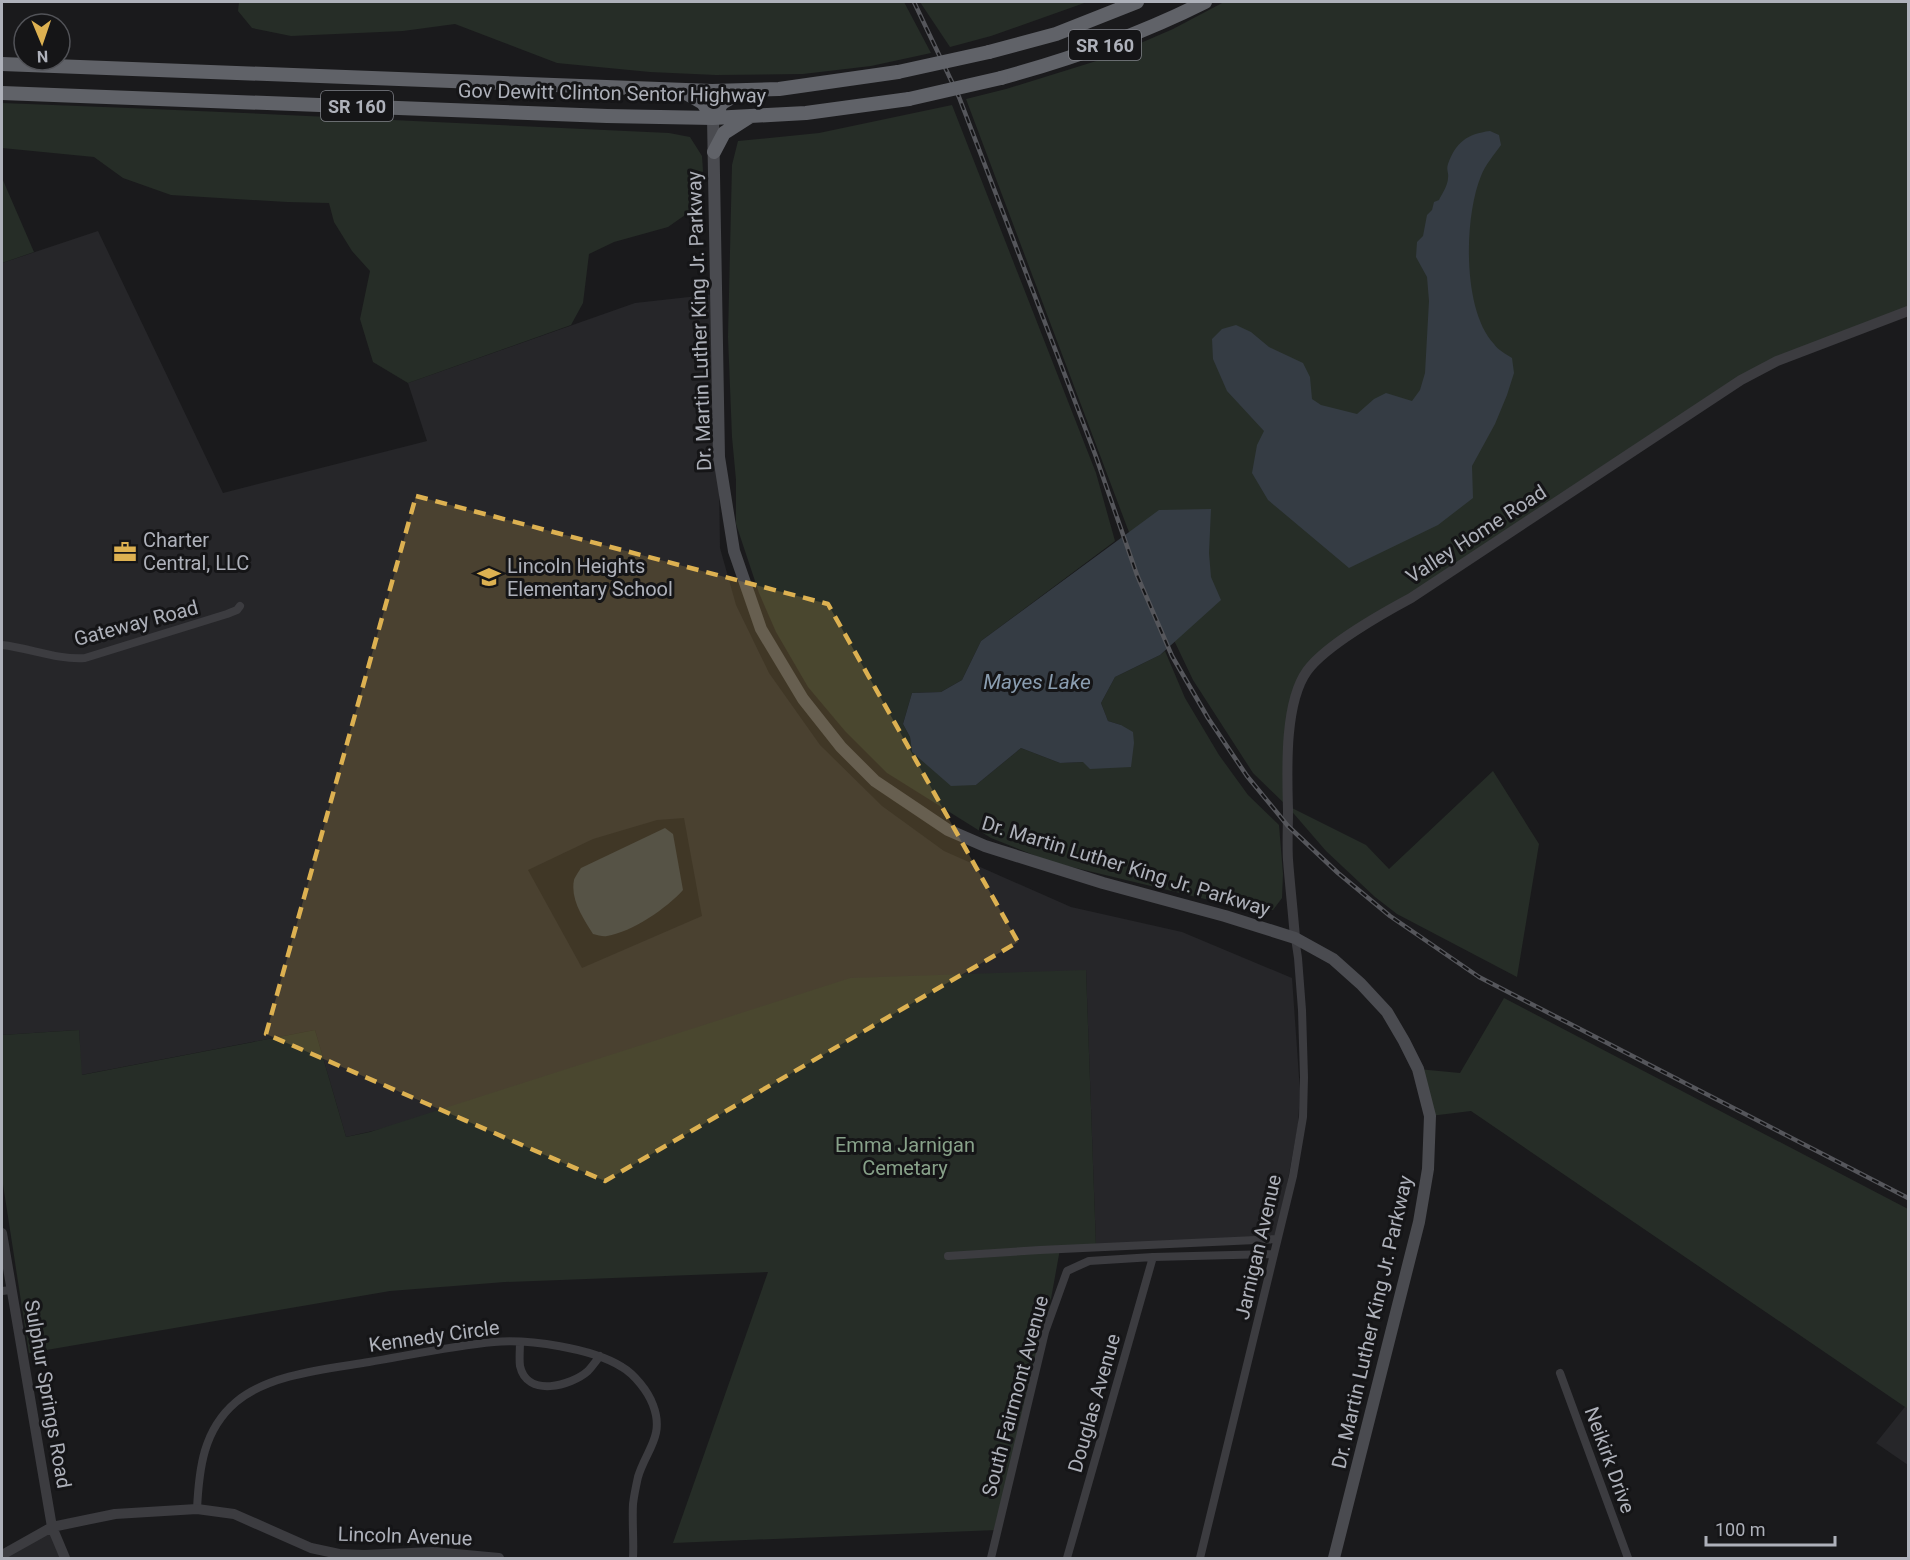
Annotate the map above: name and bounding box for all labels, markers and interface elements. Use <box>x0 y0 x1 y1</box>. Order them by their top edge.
north arrow <box>12 12 72 72</box>
road number: SR 160 <box>1069 30 1141 60</box>
text: N <box>37 47 48 66</box>
street label: Gov Dewitt Clinton Sentor Highway <box>458 78 767 108</box>
road number: SR 160 <box>321 91 393 121</box>
street label: Dr. Martin Luther King Jr. Parkway <box>682 170 716 471</box>
street label: Valley Home Road <box>1401 480 1551 588</box>
place label: Charter Central, LLC <box>143 528 249 575</box>
office icon: Charter Central, LLC <box>112 539 138 565</box>
place label: Lincoln Heights Elementary School <box>507 554 673 601</box>
school or university icon: Lincoln Heights Elementary School <box>476 564 502 590</box>
street label: Gateway Road <box>71 595 201 651</box>
water label: Mayes Lake <box>983 670 1091 694</box>
street label: Dr. Martin Luther King Jr. Parkway <box>979 811 1274 922</box>
park label: Emma Jarnigan Cemetary <box>835 1133 975 1180</box>
street label: Jarnigan Avenue <box>1230 1172 1286 1322</box>
street label: Dr. Martin Luther King Jr. Parkway <box>1327 1173 1418 1471</box>
street label: South Fairmont Avenue <box>977 1293 1053 1499</box>
street label: Sulphur Springs Road <box>20 1298 76 1490</box>
street label: Kennedy Circle <box>367 1315 501 1357</box>
street label: Douglas Avenue <box>1063 1331 1125 1475</box>
street label: Neikirk Drive <box>1580 1403 1640 1517</box>
scale bar <box>1706 1509 1835 1547</box>
text: 100 m <box>1715 1519 1766 1540</box>
street label: Lincoln Avenue <box>337 1522 473 1550</box>

